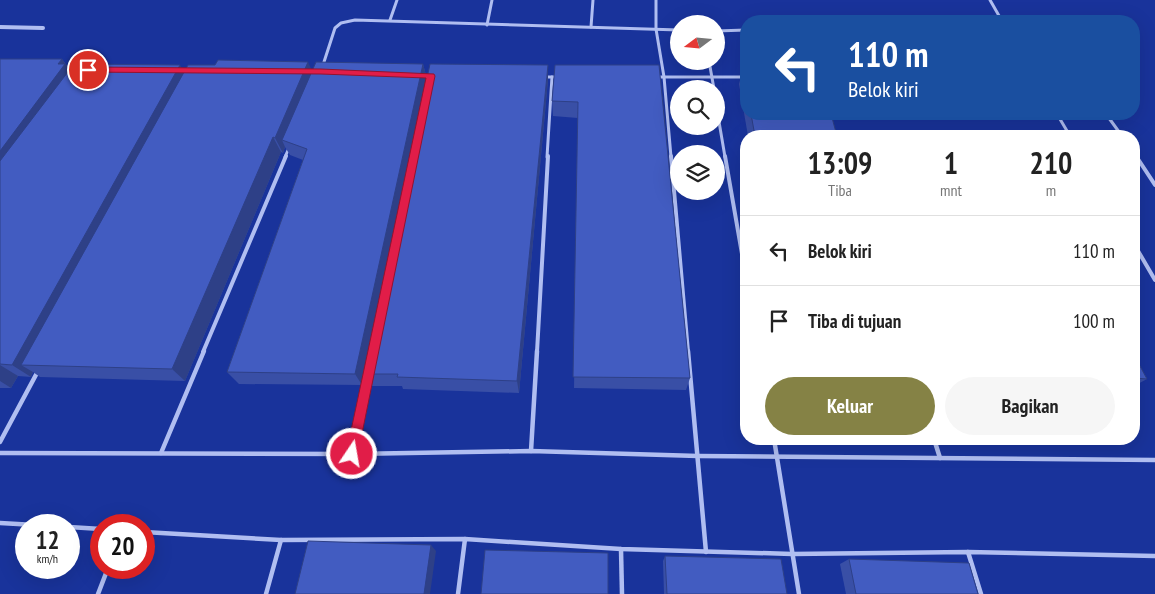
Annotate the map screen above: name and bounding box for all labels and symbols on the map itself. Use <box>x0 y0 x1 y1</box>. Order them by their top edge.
north arrow <box>670 15 725 70</box>
pin <box>67 49 109 91</box>
position arrow <box>325 427 377 479</box>
speed limit sign: 20 <box>90 514 155 579</box>

